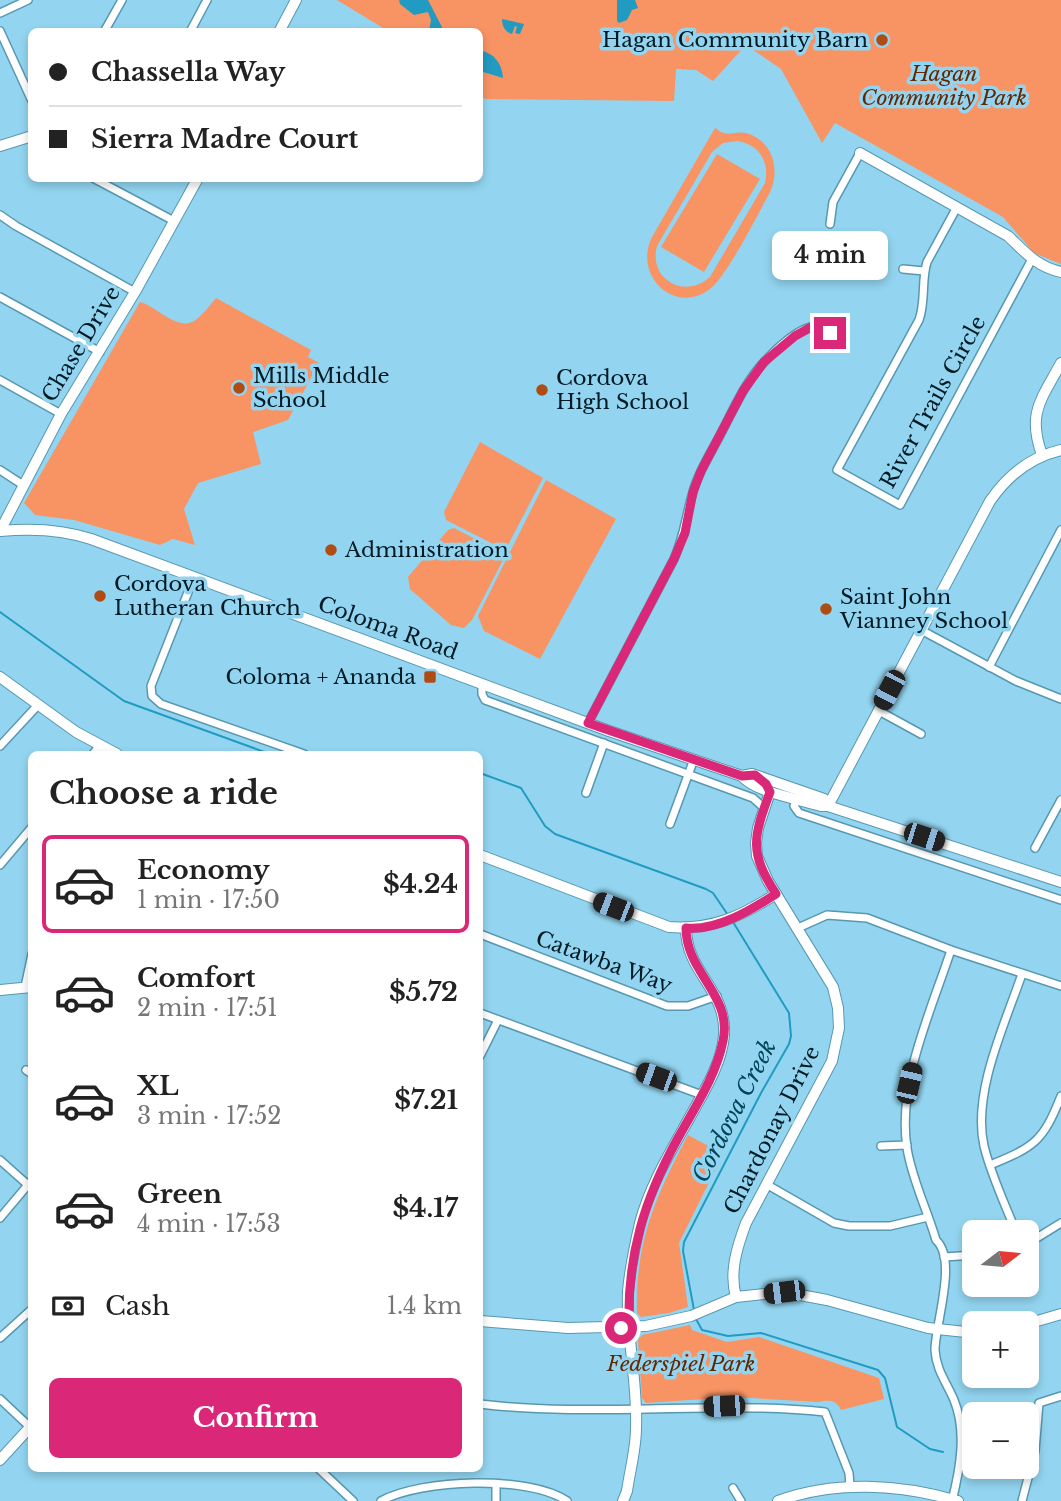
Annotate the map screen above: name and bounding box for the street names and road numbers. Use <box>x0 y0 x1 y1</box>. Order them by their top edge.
street label: Chase Drive <box>36 281 126 407</box>
street label: River Trails Circle <box>875 311 991 493</box>
street label: Coloma Road <box>314 591 462 665</box>
street label: Catawba Way <box>532 925 676 999</box>
street label: Chardonay Drive <box>718 1042 826 1218</box>

